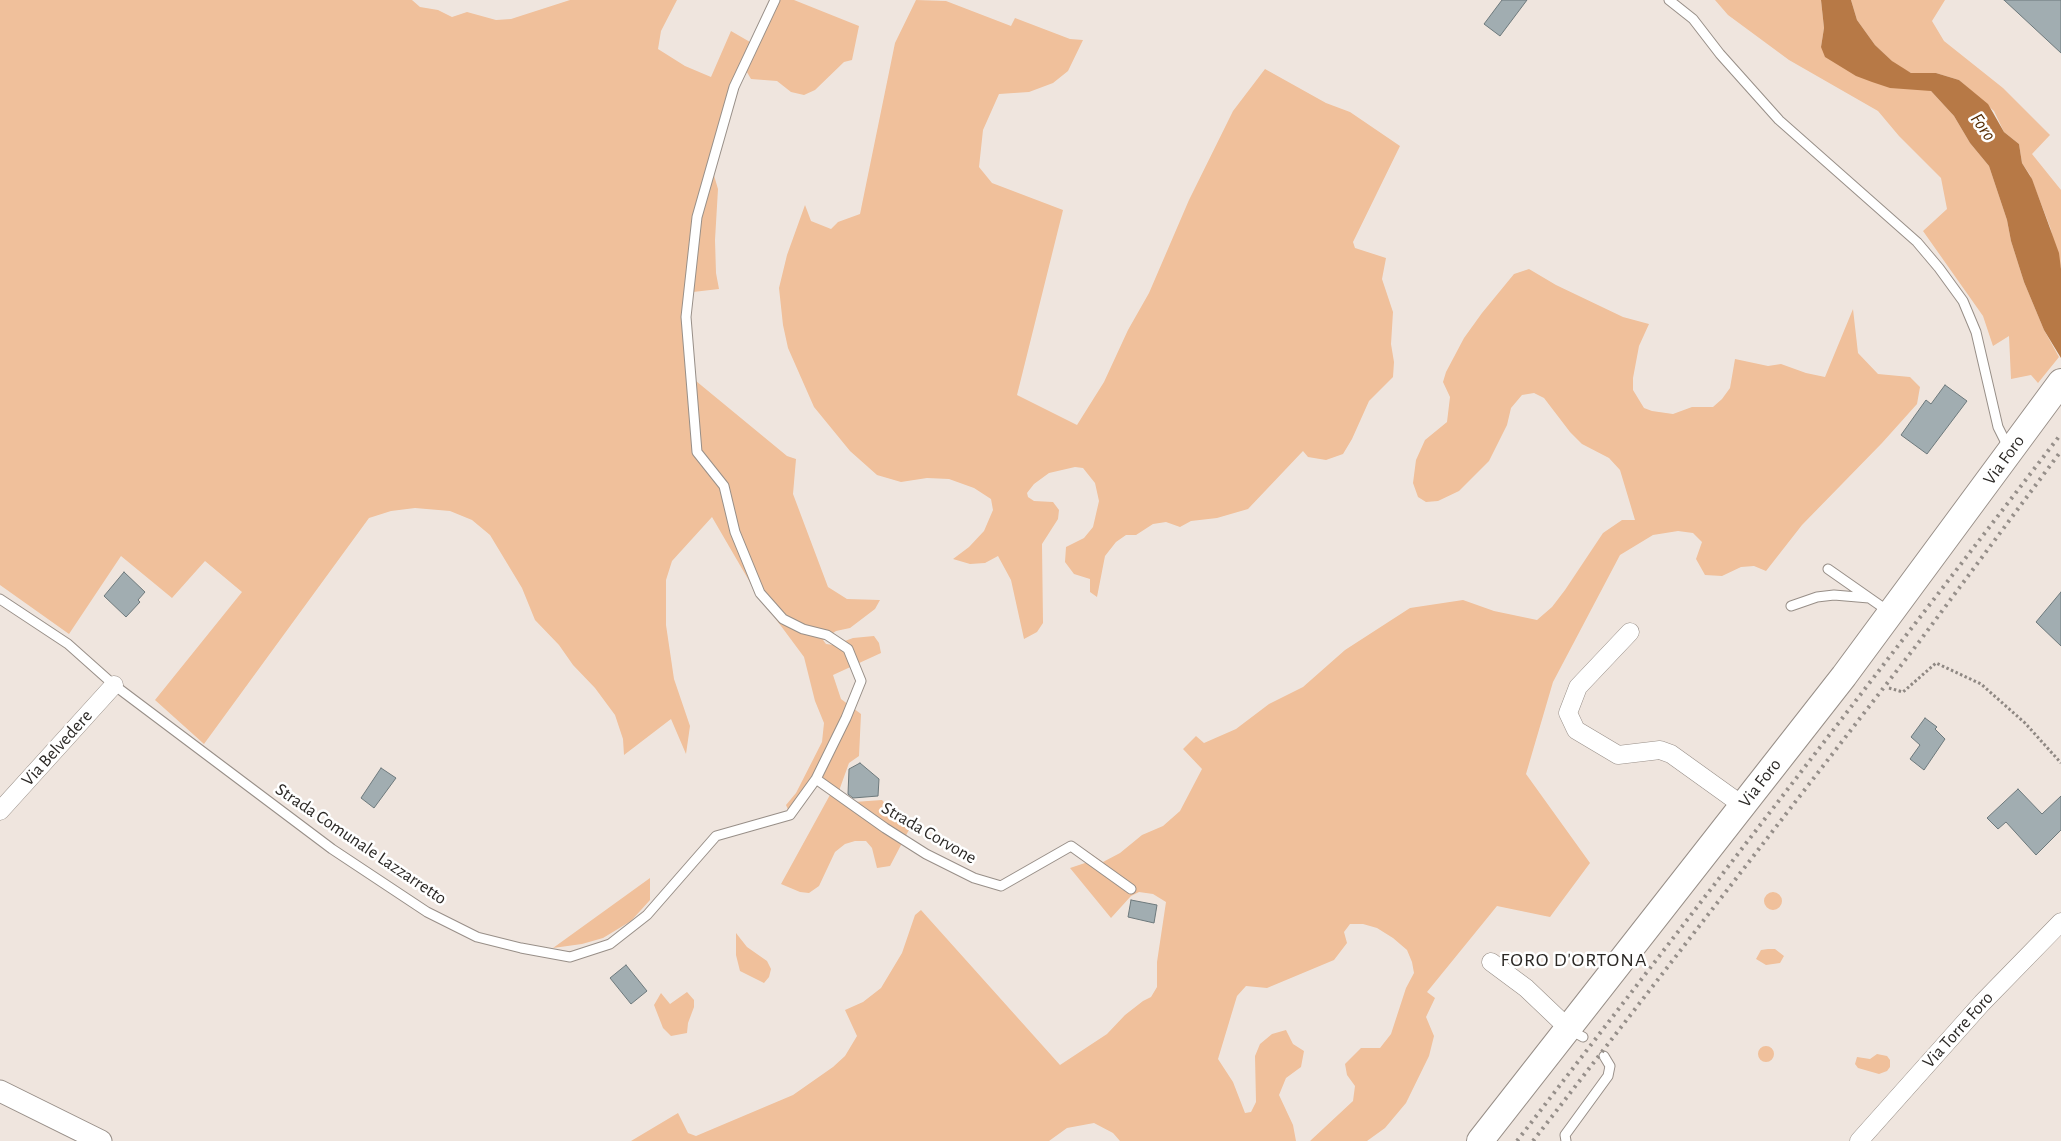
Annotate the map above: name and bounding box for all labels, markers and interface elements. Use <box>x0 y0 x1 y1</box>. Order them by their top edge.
water label: Foro <box>1965 109 2001 145</box>
street label: Via Foro <box>1979 431 2029 489</box>
street label: Via Belvedere <box>17 705 97 791</box>
street label: Via Foro <box>1734 754 1786 812</box>
street label: Strada Comunale Lazzarretto <box>271 779 451 909</box>
street label: Strada Corvone <box>878 797 980 869</box>
district label: FORO D'ORTONA <box>1499 948 1649 972</box>
street label: Via Torre Foro <box>1918 987 1998 1073</box>

